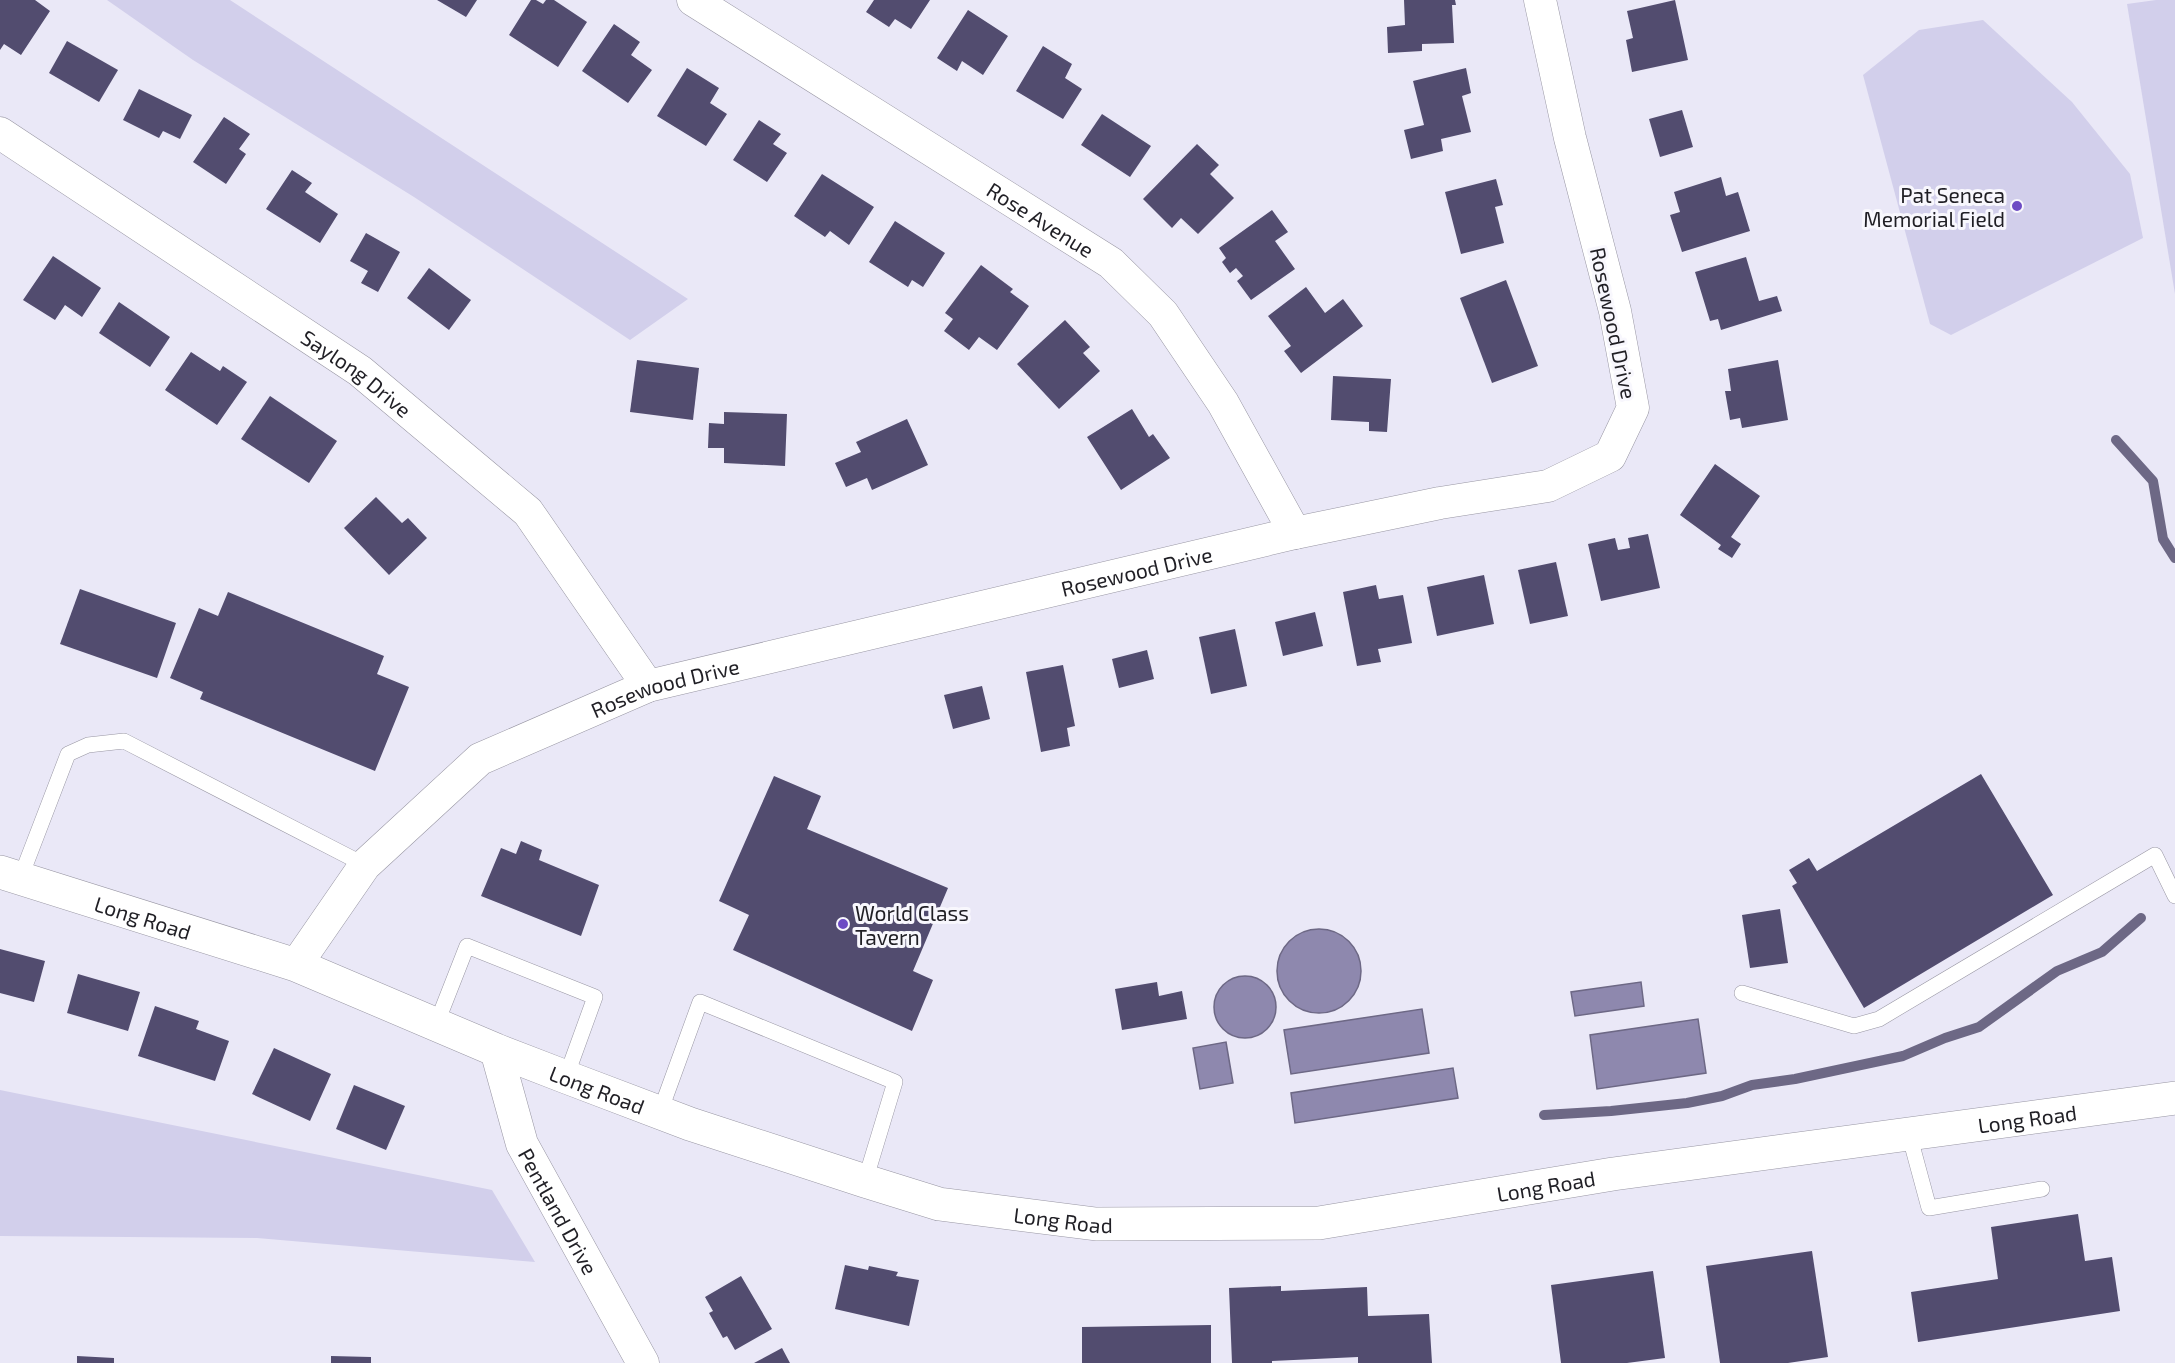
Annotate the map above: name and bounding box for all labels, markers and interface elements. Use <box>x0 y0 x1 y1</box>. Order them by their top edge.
street label: Rose Avenue <box>983 176 1099 262</box>
place label: Pat Seneca Memorial Field <box>1863 182 2005 231</box>
marker: Pat Seneca Memorial Field <box>2010 199 2024 213</box>
street label: Rosewood Drive <box>1586 245 1642 401</box>
street label: Saylong Drive <box>297 324 417 422</box>
street label: Rosewood Drive <box>1058 541 1215 600</box>
street label: Rosewood Drive <box>587 652 742 722</box>
street label: Long Road <box>92 890 194 944</box>
place label: World Class Tavern <box>855 900 969 949</box>
marker: World Class Tavern <box>836 917 850 931</box>
street label: Long Road <box>546 1059 648 1118</box>
street label: Long Road <box>1976 1099 2078 1137</box>
street label: Pentland Drive <box>514 1143 604 1278</box>
street label: Long Road <box>1495 1165 1597 1206</box>
street label: Long Road <box>1012 1201 1113 1237</box>

